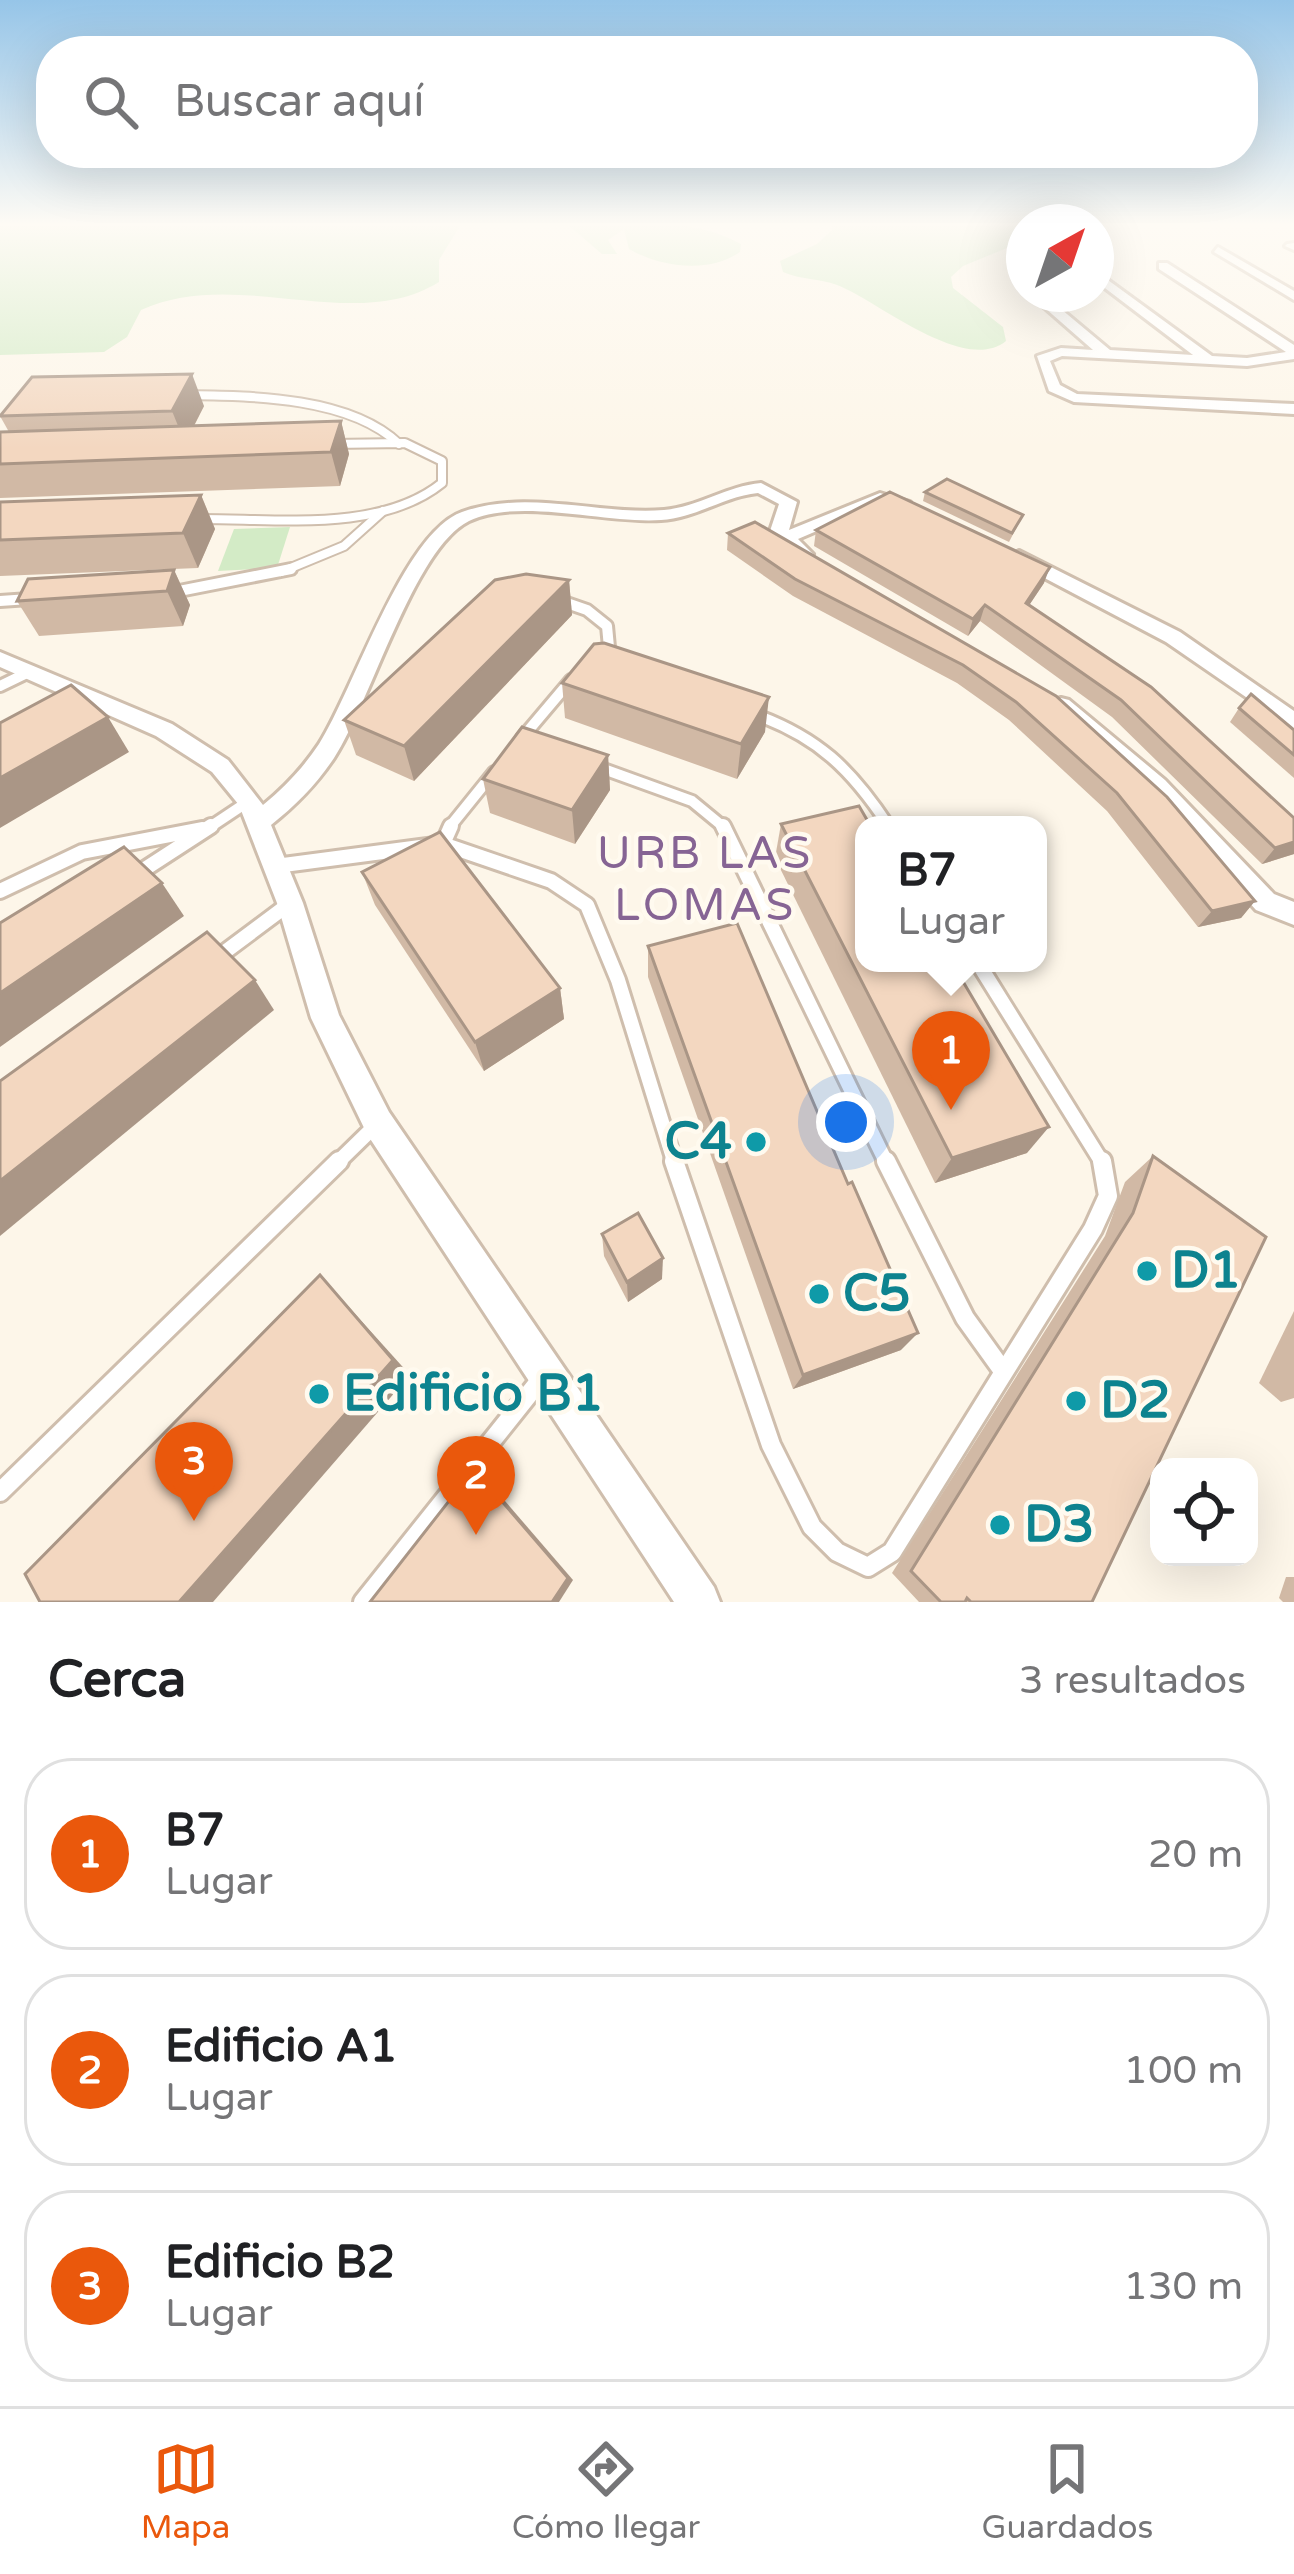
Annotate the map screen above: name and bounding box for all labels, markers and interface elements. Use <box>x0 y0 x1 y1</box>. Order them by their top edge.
search box <box>36 36 1258 168</box>
icon: search <box>78 69 144 135</box>
text: Buscar aquí <box>174 75 424 129</box>
north arrow <box>1006 204 1114 312</box>
popup <box>855 816 1047 972</box>
district label: URB LAS LOMAS <box>597 827 813 933</box>
text: B7 <box>897 844 957 898</box>
text: Lugar <box>897 898 1005 945</box>
pin: 1 <box>912 1011 990 1110</box>
your location <box>816 1092 876 1152</box>
place label: C4 <box>665 1111 732 1173</box>
marker: C4 <box>743 1129 769 1155</box>
place label: D1 <box>1171 1240 1241 1302</box>
marker: D1 <box>1134 1258 1160 1284</box>
place label: C5 <box>843 1263 910 1325</box>
marker: C5 <box>806 1281 832 1307</box>
place label: Edificio B1 <box>343 1363 604 1425</box>
place label: D2 <box>1100 1370 1170 1432</box>
marker: Edificio B1 <box>306 1381 332 1407</box>
marker: D2 <box>1063 1388 1089 1414</box>
pin: 3 <box>155 1422 233 1521</box>
pin: 2 <box>437 1436 515 1535</box>
map controls <box>1150 1458 1258 1566</box>
button: locate <box>1150 1458 1258 1566</box>
place label: D3 <box>1024 1494 1094 1556</box>
marker: D3 <box>987 1512 1013 1538</box>
text: Cerca <box>48 1649 186 1711</box>
text: 3 resultados <box>1019 1657 1246 1704</box>
text: B7 <box>165 1804 224 1858</box>
text: 1 <box>78 1831 102 1878</box>
text: 20 m <box>1148 1831 1243 1878</box>
text: Lugar <box>165 1858 273 1905</box>
text: Edificio A1 <box>165 2020 397 2074</box>
text: 2 <box>78 2047 102 2094</box>
text: 100 m <box>1124 2047 1243 2094</box>
text: Lugar <box>165 2074 273 2121</box>
text: Edificio B2 <box>165 2236 395 2290</box>
text: 3 <box>78 2263 102 2310</box>
text: 130 m <box>1124 2263 1243 2310</box>
text: Lugar <box>165 2290 273 2337</box>
tab: Mapa <box>141 2436 230 2547</box>
tab: Cómo llegar <box>512 2436 700 2547</box>
tab: Guardados <box>981 2436 1153 2547</box>

